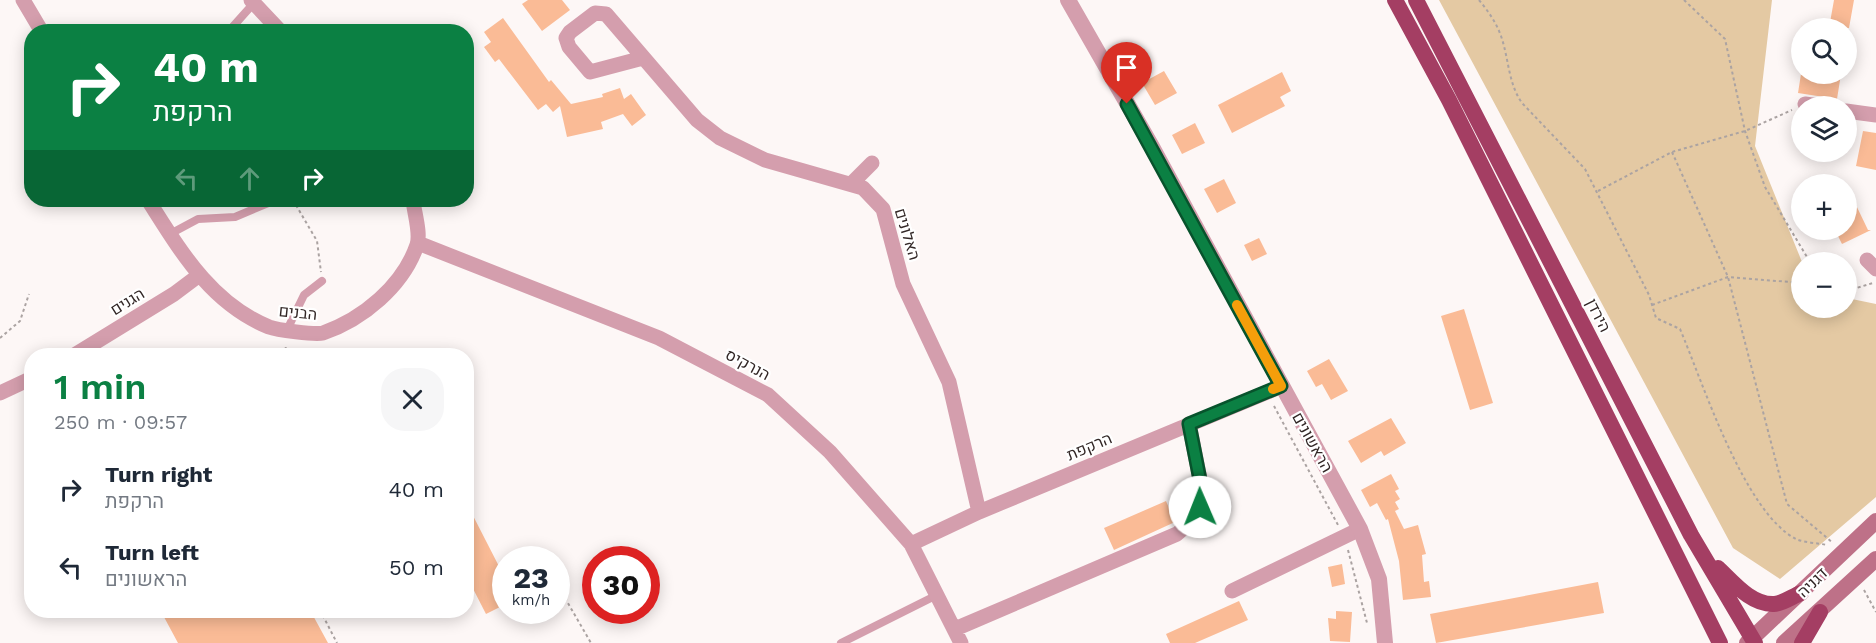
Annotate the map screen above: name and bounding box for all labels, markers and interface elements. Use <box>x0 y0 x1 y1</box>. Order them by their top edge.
map controls <box>1791 18 1857 318</box>
button: search <box>1791 18 1857 84</box>
pin <box>1101 42 1152 104</box>
text: 40 m <box>153 43 259 92</box>
icon: right <box>54 48 132 126</box>
icon: arrive <box>1110 51 1143 84</box>
text: הרקפת <box>153 96 233 128</box>
button: layers <box>1791 96 1857 162</box>
icon: left <box>170 162 203 195</box>
icon: ahead <box>233 162 266 195</box>
icon: right <box>296 162 329 195</box>
button: + <box>1791 174 1857 240</box>
street label: האלונים <box>891 206 924 262</box>
button: − <box>1791 252 1857 318</box>
street label: הגנים <box>107 284 148 319</box>
street label: הירדן <box>1582 295 1615 335</box>
street label: הבנים <box>278 301 318 324</box>
street label: הנרקיס <box>722 345 773 384</box>
text: 1 min <box>54 366 146 408</box>
button: close <box>381 368 444 431</box>
street label: הראשונים <box>1288 409 1337 476</box>
text: 250 m · 09:57 <box>54 410 187 434</box>
street label: הרקפת <box>1064 428 1115 464</box>
text: Turn right <box>105 462 212 487</box>
icon: right <box>54 473 87 506</box>
position arrow <box>1168 475 1232 539</box>
text: 40 m <box>388 477 444 502</box>
text: הרקפת <box>105 489 164 513</box>
text: Turn left <box>105 540 199 565</box>
speed limit sign: 30 <box>582 546 660 624</box>
icon: left <box>54 551 87 584</box>
text: 50 m <box>389 555 444 580</box>
text: 23 <box>513 560 549 595</box>
street label: דגניה <box>1793 564 1831 601</box>
text: הראשונים <box>105 567 187 591</box>
text: km/h <box>512 591 550 609</box>

